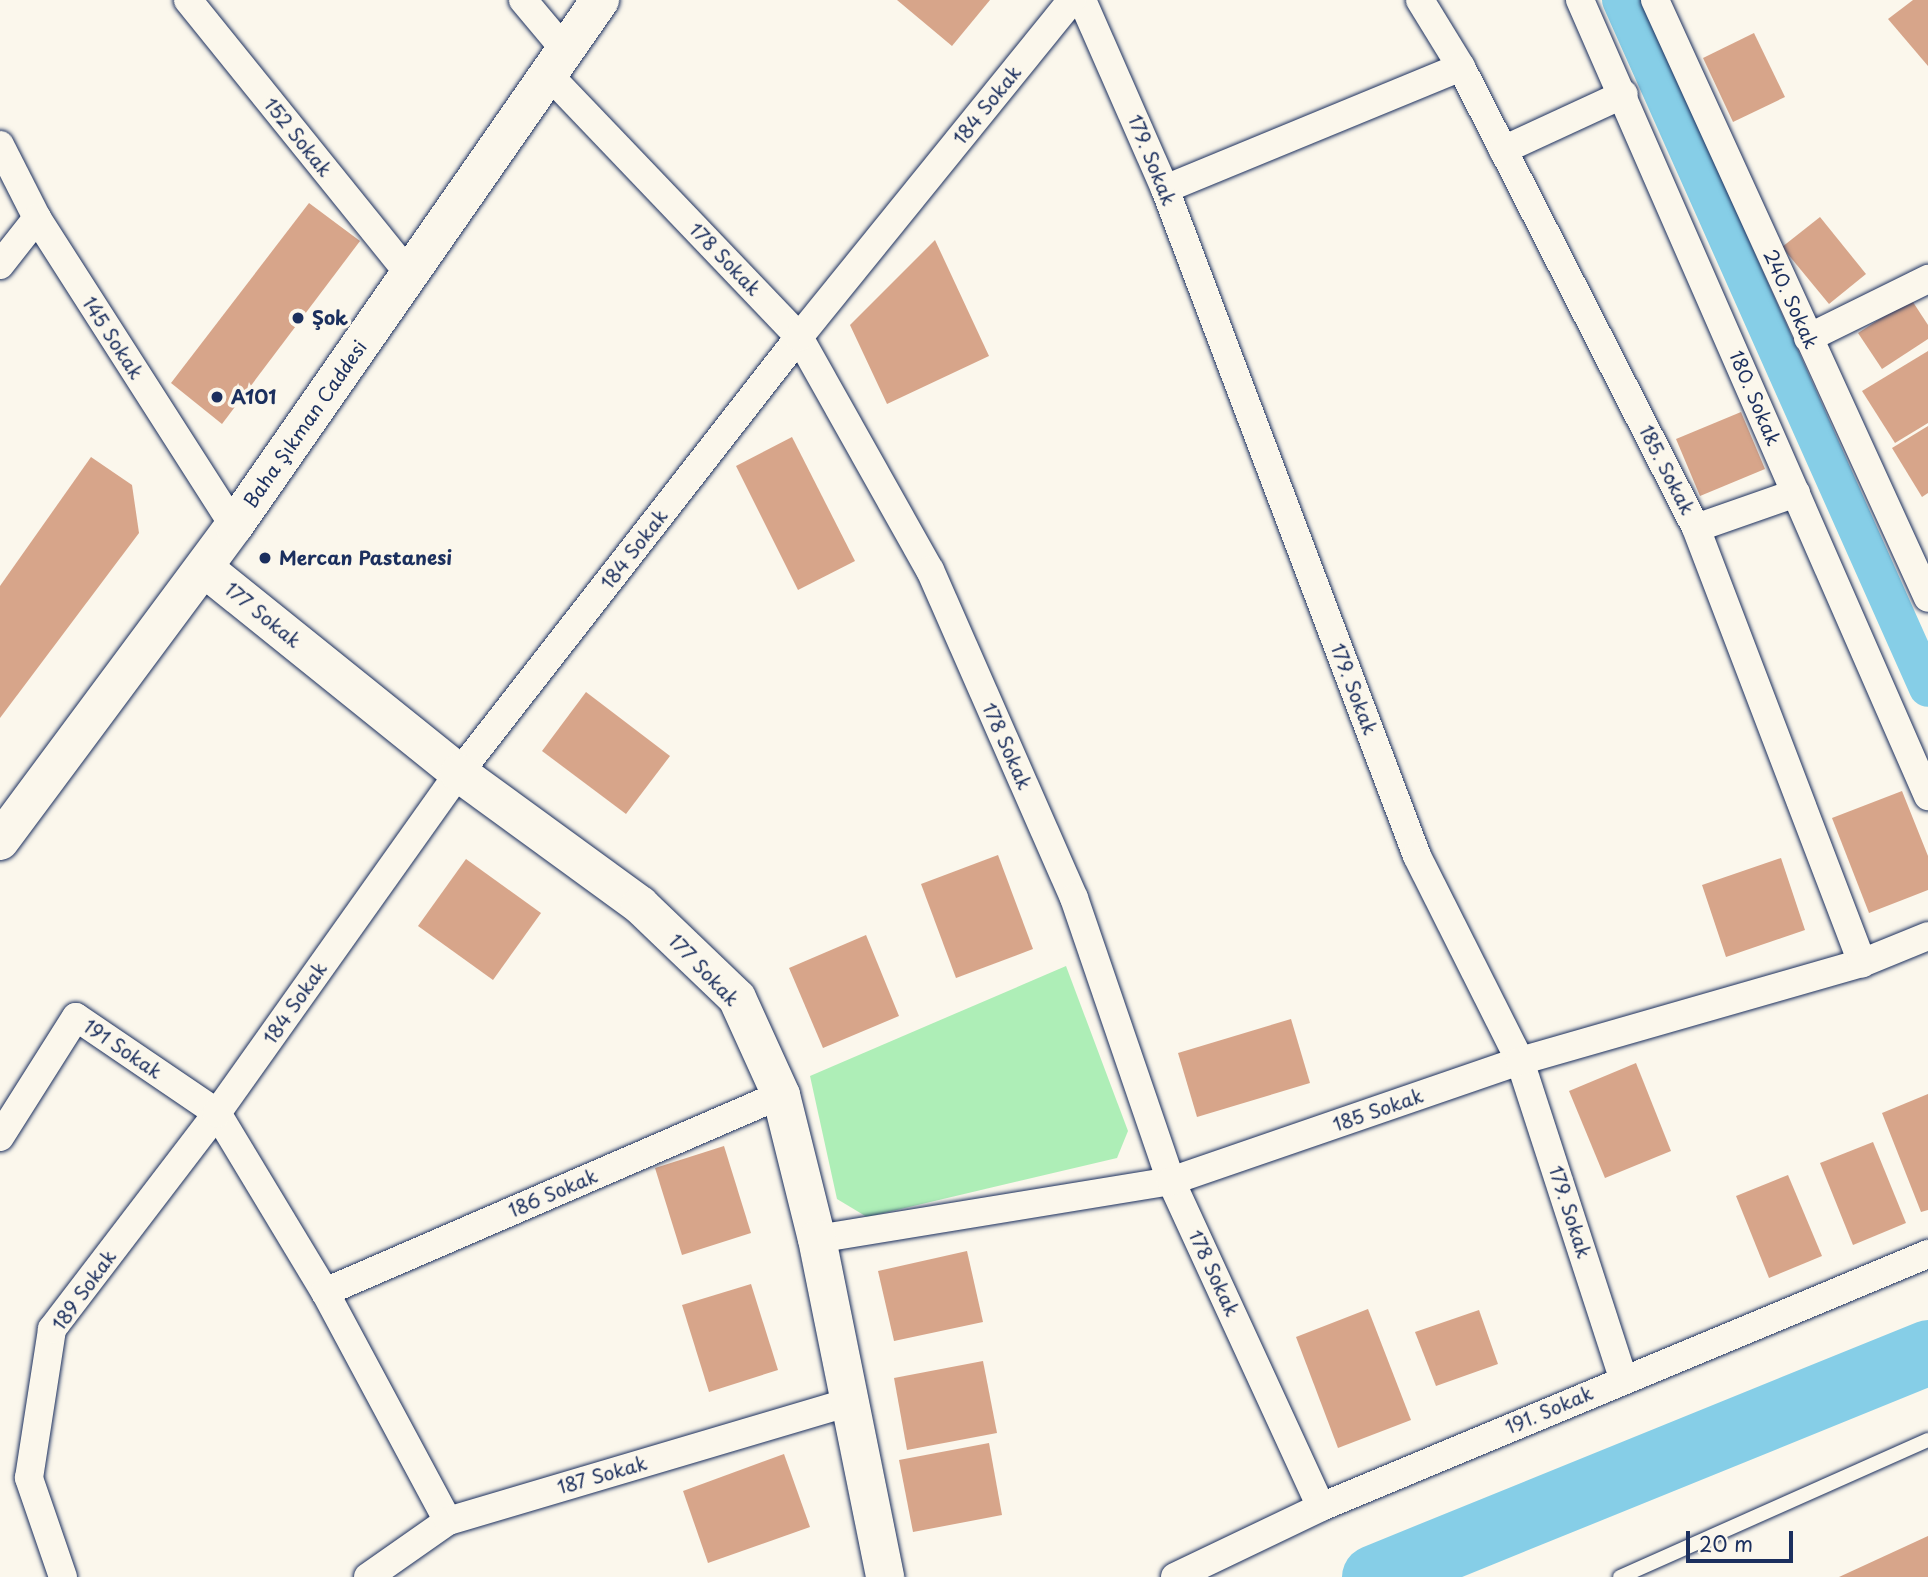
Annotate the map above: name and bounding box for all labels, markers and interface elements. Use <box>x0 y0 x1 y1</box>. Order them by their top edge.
street label: 184 Sokak <box>948 61 1026 149</box>
street label: 152 Sokak <box>259 92 337 182</box>
street label: 179. Sokak <box>1123 111 1181 209</box>
street label: 178 Sokak <box>684 217 766 301</box>
street label: 240. Sokak <box>1759 245 1823 353</box>
street label: 145 Sokak <box>77 292 149 384</box>
place label: Şok <box>312 307 348 329</box>
marker: Şok <box>290 310 306 326</box>
street label: Baha Şıkman Caddesi <box>238 336 372 512</box>
street label: 180. Sokak <box>1725 347 1785 449</box>
place label: A101 <box>231 386 276 408</box>
marker: A101 <box>209 389 225 405</box>
street label: 185. Sokak <box>1634 421 1700 519</box>
street label: 184 Sokak <box>595 504 673 594</box>
place label: Mercan Pastanesi <box>279 547 451 569</box>
marker: Mercan Pastanesi <box>257 550 273 566</box>
street label: 177 Sokak <box>220 577 306 653</box>
street label: 179. Sokak <box>1326 640 1382 738</box>
street label: 178 Sokak <box>978 699 1036 793</box>
street label: 177 Sokak <box>664 929 744 1011</box>
street label: 184 Sokak <box>258 957 332 1049</box>
street label: 191 Sokak <box>79 1014 167 1084</box>
street label: 185 Sokak <box>1329 1084 1427 1136</box>
street label: 179. Sokak <box>1544 1163 1596 1261</box>
street label: 186 Sokak <box>504 1164 602 1222</box>
street label: 178 Sokak <box>1184 1226 1244 1320</box>
street label: 189 Sokak <box>47 1245 121 1335</box>
street label: 191. Sokak <box>1501 1381 1597 1439</box>
street label: 187 Sokak <box>554 1451 650 1499</box>
scale bar <box>1690 1518 1797 1562</box>
text: 20 m <box>1699 1527 1753 1559</box>

